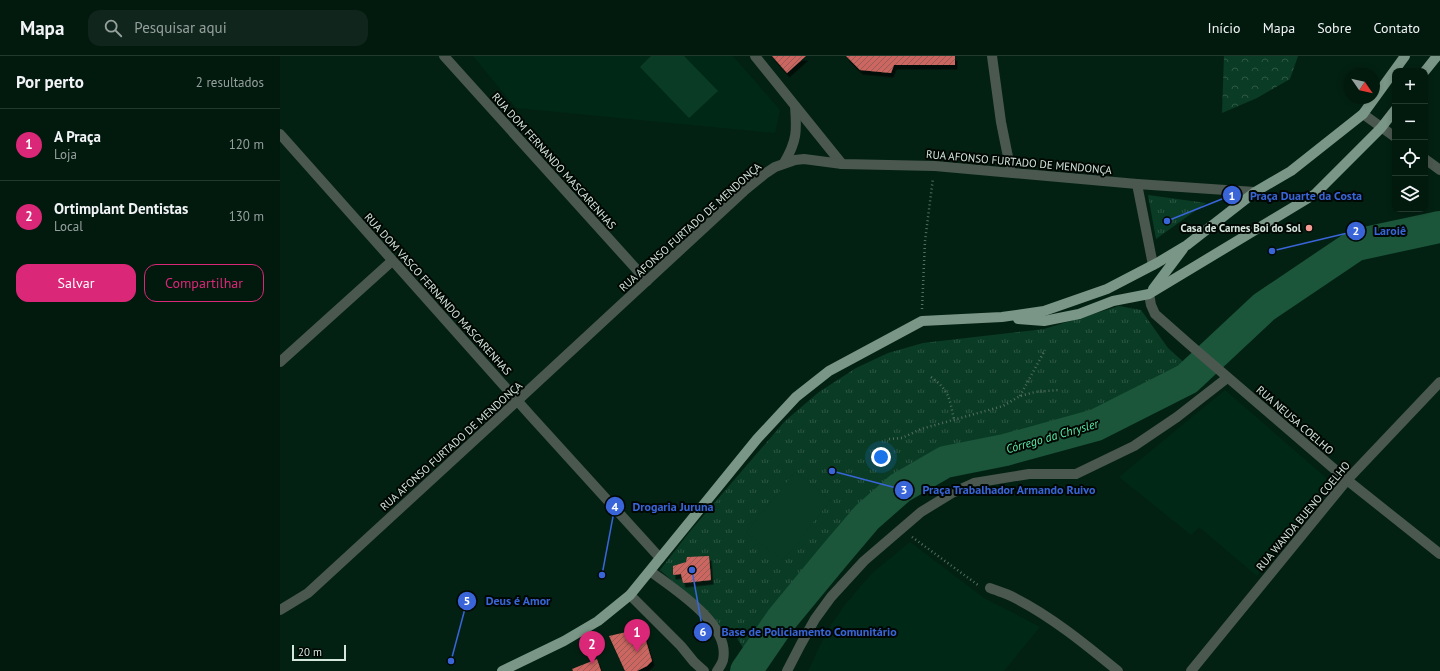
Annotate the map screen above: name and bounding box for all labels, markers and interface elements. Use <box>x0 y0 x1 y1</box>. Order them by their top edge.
search box <box>88 10 368 46</box>
text: Mapa <box>20 16 64 40</box>
icon: search <box>102 17 124 39</box>
text: Pesquisar aqui <box>134 18 227 37</box>
text: Início <box>1208 19 1241 37</box>
text: Mapa <box>1263 19 1295 37</box>
text: Sobre <box>1317 19 1352 37</box>
text: Contato <box>1374 19 1420 37</box>
north arrow <box>1344 68 1380 104</box>
map controls <box>1392 68 1428 212</box>
button: + <box>1392 68 1428 104</box>
text: Por perto <box>16 71 84 93</box>
text: 2 resultados <box>196 74 264 91</box>
street label: RUA DOM FERNANDO MASCARENHAS <box>489 90 619 232</box>
button: − <box>1392 104 1428 140</box>
text: A Praça <box>54 127 101 146</box>
text: 1 <box>25 136 33 153</box>
text: 120 m <box>229 136 264 153</box>
button: locate <box>1392 140 1428 176</box>
text: Loja <box>54 146 77 163</box>
street label: RUA AFONSO FURTADO DE MENDONÇA <box>926 147 1113 177</box>
street label: RUA AFONSO FURTADO DE MENDONÇA <box>616 159 764 295</box>
button: layers <box>1392 176 1428 212</box>
callout: Praça Duarte da Costa <box>1222 183 1370 207</box>
text: 1 <box>1229 188 1235 203</box>
text: Praça Duarte da Costa <box>1250 188 1362 203</box>
text: Ortimplant Dentistas <box>54 199 188 218</box>
text: 2 <box>25 208 33 225</box>
text: 130 m <box>229 208 264 225</box>
street label: RUA DOM VASCO FERNANDO MASCARENHAS <box>362 210 515 378</box>
text: Local <box>54 218 83 235</box>
callout: Laroiê <box>1346 219 1414 243</box>
place label: Casa de Carnes Boi do Sol <box>1180 221 1302 235</box>
marker: Casa de Carnes Boi do Sol <box>1304 223 1314 233</box>
text: 2 <box>1353 223 1359 238</box>
text: Laroiê <box>1374 223 1406 238</box>
button: Salvar <box>16 264 136 302</box>
button: Compartilhar <box>144 264 264 302</box>
street label: RUA AFONSO FURTADO DE MENDONÇA <box>377 378 525 514</box>
street label: RUA NEUSA COELHO <box>1253 383 1337 457</box>
water label: Córrego da Chrysler <box>1004 415 1101 456</box>
your location <box>871 447 891 467</box>
street label: RUA WANDA BUENO COELHO <box>1253 459 1353 573</box>
callout: Praça Trabalhador Armando Ruivo <box>894 478 1104 502</box>
text: 3 <box>901 482 907 497</box>
text: Praça Trabalhador Armando Ruivo <box>923 482 1096 497</box>
callout: Drogaria Juruna <box>605 494 722 518</box>
text: 4 <box>612 499 619 514</box>
text: Drogaria Juruna <box>633 499 713 514</box>
callout: Deus é Amor <box>457 589 558 613</box>
text: 5 <box>464 593 470 608</box>
text: Deus é Amor <box>486 593 551 608</box>
pin: 1 <box>624 619 650 652</box>
callout: Base de Policiamento Comunitário <box>693 620 905 644</box>
text: 6 <box>700 624 707 639</box>
text: Base de Policiamento Comunitário <box>721 624 897 639</box>
pin: 2 <box>579 631 605 664</box>
scale bar <box>292 643 346 662</box>
text: 20 m <box>298 645 322 659</box>

